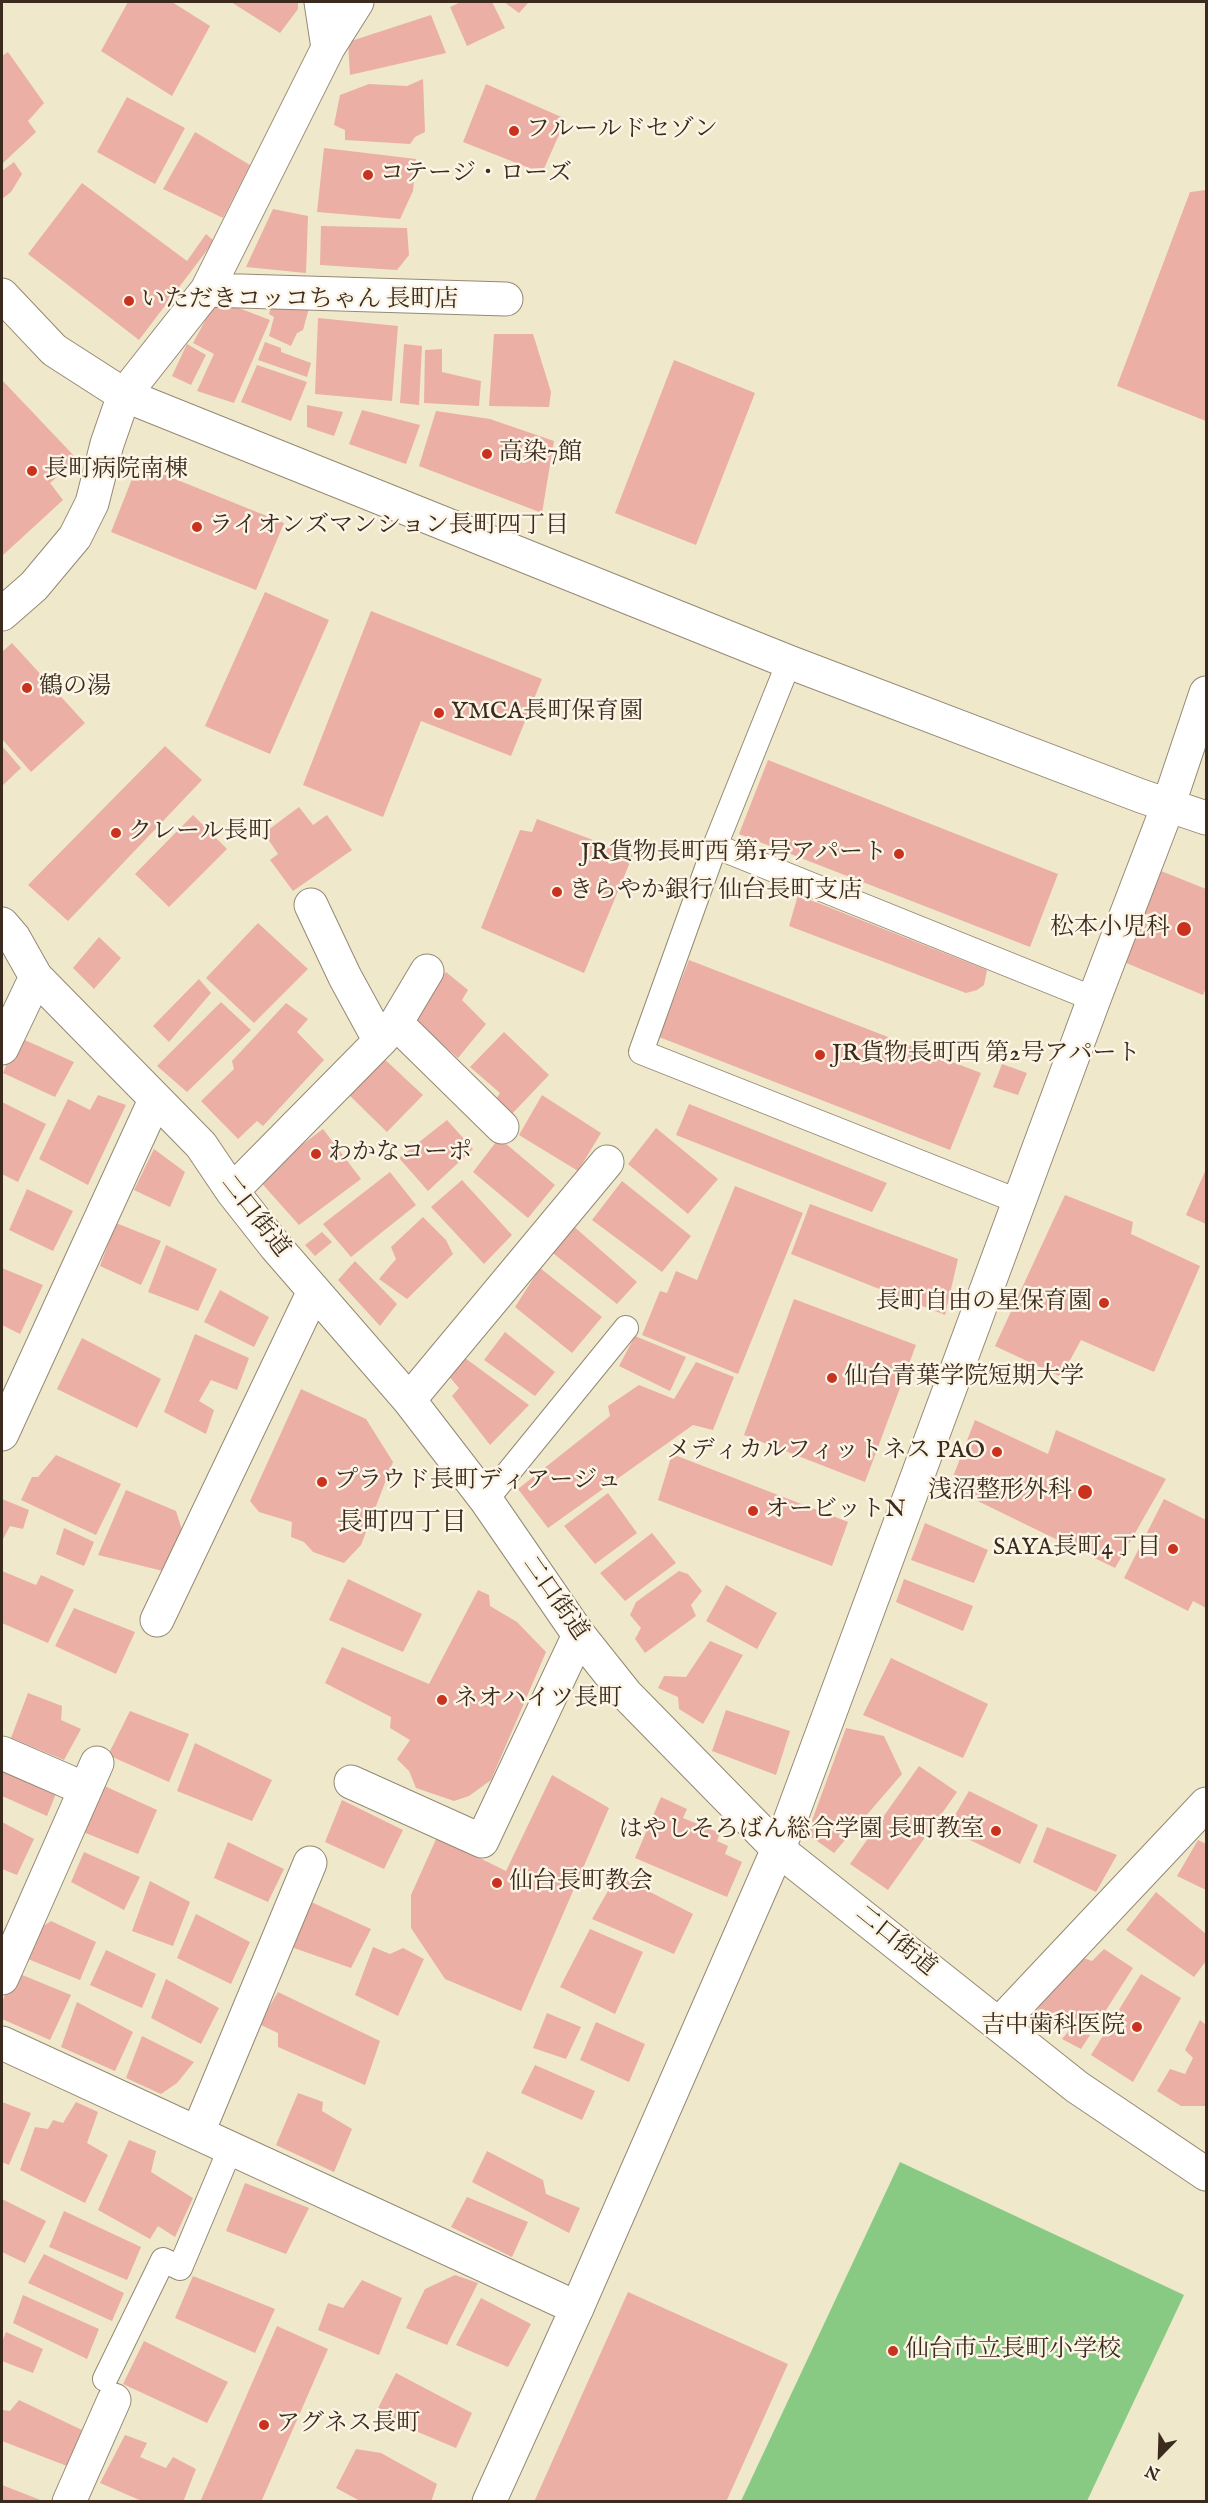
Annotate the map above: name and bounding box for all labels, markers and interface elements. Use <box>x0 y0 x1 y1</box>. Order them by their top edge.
place label: フルールドセゾン <box>526 117 718 145</box>
marker: フルールドセゾン <box>507 124 521 138</box>
place label: コテージ・ローズ <box>380 161 572 189</box>
marker: コテージ・ローズ <box>361 168 375 182</box>
place label: いただきコッコちゃん 長町店 <box>141 287 458 315</box>
marker: いただきコッコちゃん 長町店 <box>122 294 136 308</box>
place label: 高染7館 <box>499 440 582 468</box>
marker: 高染7館 <box>480 447 494 461</box>
place label: 長町病院南棟 <box>44 457 188 485</box>
marker: 長町病院南棟 <box>25 464 39 478</box>
place label: ライオンズマンション長町四丁目 <box>209 513 569 541</box>
marker: ライオンズマンション長町四丁目 <box>190 520 204 534</box>
place label: 鶴の湯 <box>39 674 111 702</box>
marker: 鶴の湯 <box>20 681 34 695</box>
place label: YMCA長町保育園 <box>451 699 643 727</box>
marker: YMCA長町保育園 <box>432 706 446 720</box>
place label: クレール長町 <box>128 819 272 847</box>
marker: クレール長町 <box>109 826 123 840</box>
place label: JR貨物長町西 第1号アパート <box>581 840 887 868</box>
marker: JR貨物長町西 第1号アパート <box>892 847 906 861</box>
place label: きらやか銀行 仙台長町支店 <box>569 878 862 906</box>
marker: きらやか銀行 仙台長町支店 <box>550 885 564 899</box>
place label: 松本小児科 <box>1050 915 1170 943</box>
marker: 松本小児科 <box>1175 920 1193 938</box>
place label: JR貨物長町西 第2号アパート <box>832 1041 1140 1069</box>
marker: JR貨物長町西 第2号アパート <box>813 1048 827 1062</box>
place label: わかなコーポ <box>328 1140 472 1168</box>
marker: わかなコーポ <box>309 1147 323 1161</box>
street label: 二口街道 <box>213 1170 295 1264</box>
place label: 長町自由の星保育園 <box>876 1289 1092 1317</box>
marker: 長町自由の星保育園 <box>1097 1296 1111 1310</box>
place label: 仙台青葉学院短期大学 <box>844 1364 1084 1392</box>
marker: 仙台青葉学院短期大学 <box>825 1371 839 1385</box>
place label: メディカルフィットネス PAO <box>667 1438 985 1466</box>
marker: メディカルフィットネス PAO <box>990 1445 1004 1459</box>
place label: プラウド長町ディアージュ <box>334 1468 621 1496</box>
marker: プラウド長町ディアージュ <box>315 1475 329 1489</box>
place label: 浅沼整形外科 <box>928 1478 1072 1506</box>
marker: 浅沼整形外科 <box>1076 1483 1094 1501</box>
place label: オービットN <box>765 1497 906 1525</box>
marker: オービットN <box>746 1504 760 1518</box>
district label: 長町四丁目 <box>337 1509 467 1541</box>
place label: SAYA長町4丁目 <box>993 1535 1161 1563</box>
marker: SAYA長町4丁目 <box>1166 1542 1180 1556</box>
street label: 二口街道 <box>515 1551 593 1647</box>
place label: ネオハイツ長町 <box>454 1686 622 1714</box>
marker: ネオハイツ長町 <box>435 1693 449 1707</box>
place label: はやしそろばん総合学園 長町教室 <box>619 1817 984 1845</box>
marker: はやしそろばん総合学園 長町教室 <box>989 1824 1003 1838</box>
place label: 仙台長町教会 <box>509 1869 653 1897</box>
marker: 仙台長町教会 <box>490 1876 504 1890</box>
street label: 二口街道 <box>849 1901 941 1983</box>
place label: 吉中歯科医院 <box>981 2013 1125 2041</box>
marker: 吉中歯科医院 <box>1130 2020 1144 2034</box>
place label: 仙台市立長町小学校 <box>905 2337 1121 2365</box>
marker: 仙台市立長町小学校 <box>886 2344 900 2358</box>
place label: アグネス長町 <box>276 2411 420 2439</box>
marker: アグネス長町 <box>257 2418 271 2432</box>
north arrow <box>1130 2425 1190 2485</box>
text: N <box>1143 2460 1163 2483</box>

